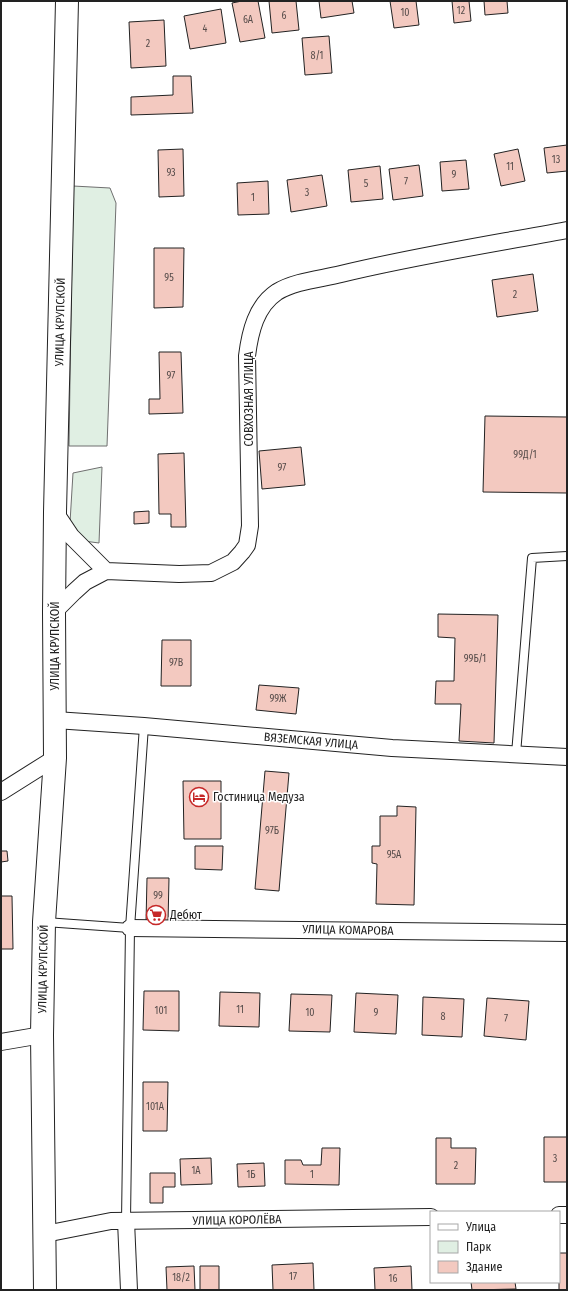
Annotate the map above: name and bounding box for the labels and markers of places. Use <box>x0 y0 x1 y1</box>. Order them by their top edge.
hotel icon: Гостиница Медуза <box>188 786 210 808</box>
place label: Гостиница Медуза <box>213 790 305 804</box>
supermarket icon: Дебют <box>145 904 167 926</box>
place label: Дебют <box>169 908 202 922</box>

